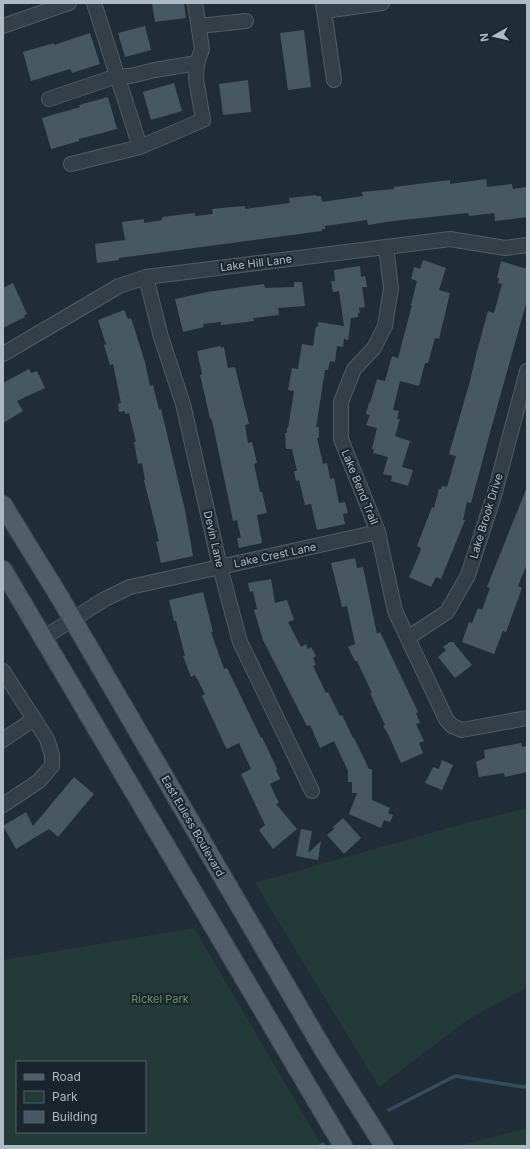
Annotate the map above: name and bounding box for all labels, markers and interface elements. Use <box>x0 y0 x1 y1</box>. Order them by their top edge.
north arrow <box>474 16 514 56</box>
text: N <box>477 32 492 43</box>
street label: Lake Hill Lane <box>219 252 293 274</box>
street label: Lake Bend Trail <box>339 447 381 527</box>
street label: Lake Brook Drive <box>466 472 506 560</box>
street label: Devin Lane <box>201 509 227 569</box>
street label: Lake Crest Lane <box>233 539 317 571</box>
street label: East Euless Boulevard <box>158 773 228 879</box>
park label: Rickel Park <box>131 992 189 1006</box>
legend <box>16 1061 146 1133</box>
text: Road <box>52 1069 81 1084</box>
text: Park <box>52 1089 78 1104</box>
text: Building <box>52 1109 97 1124</box>

